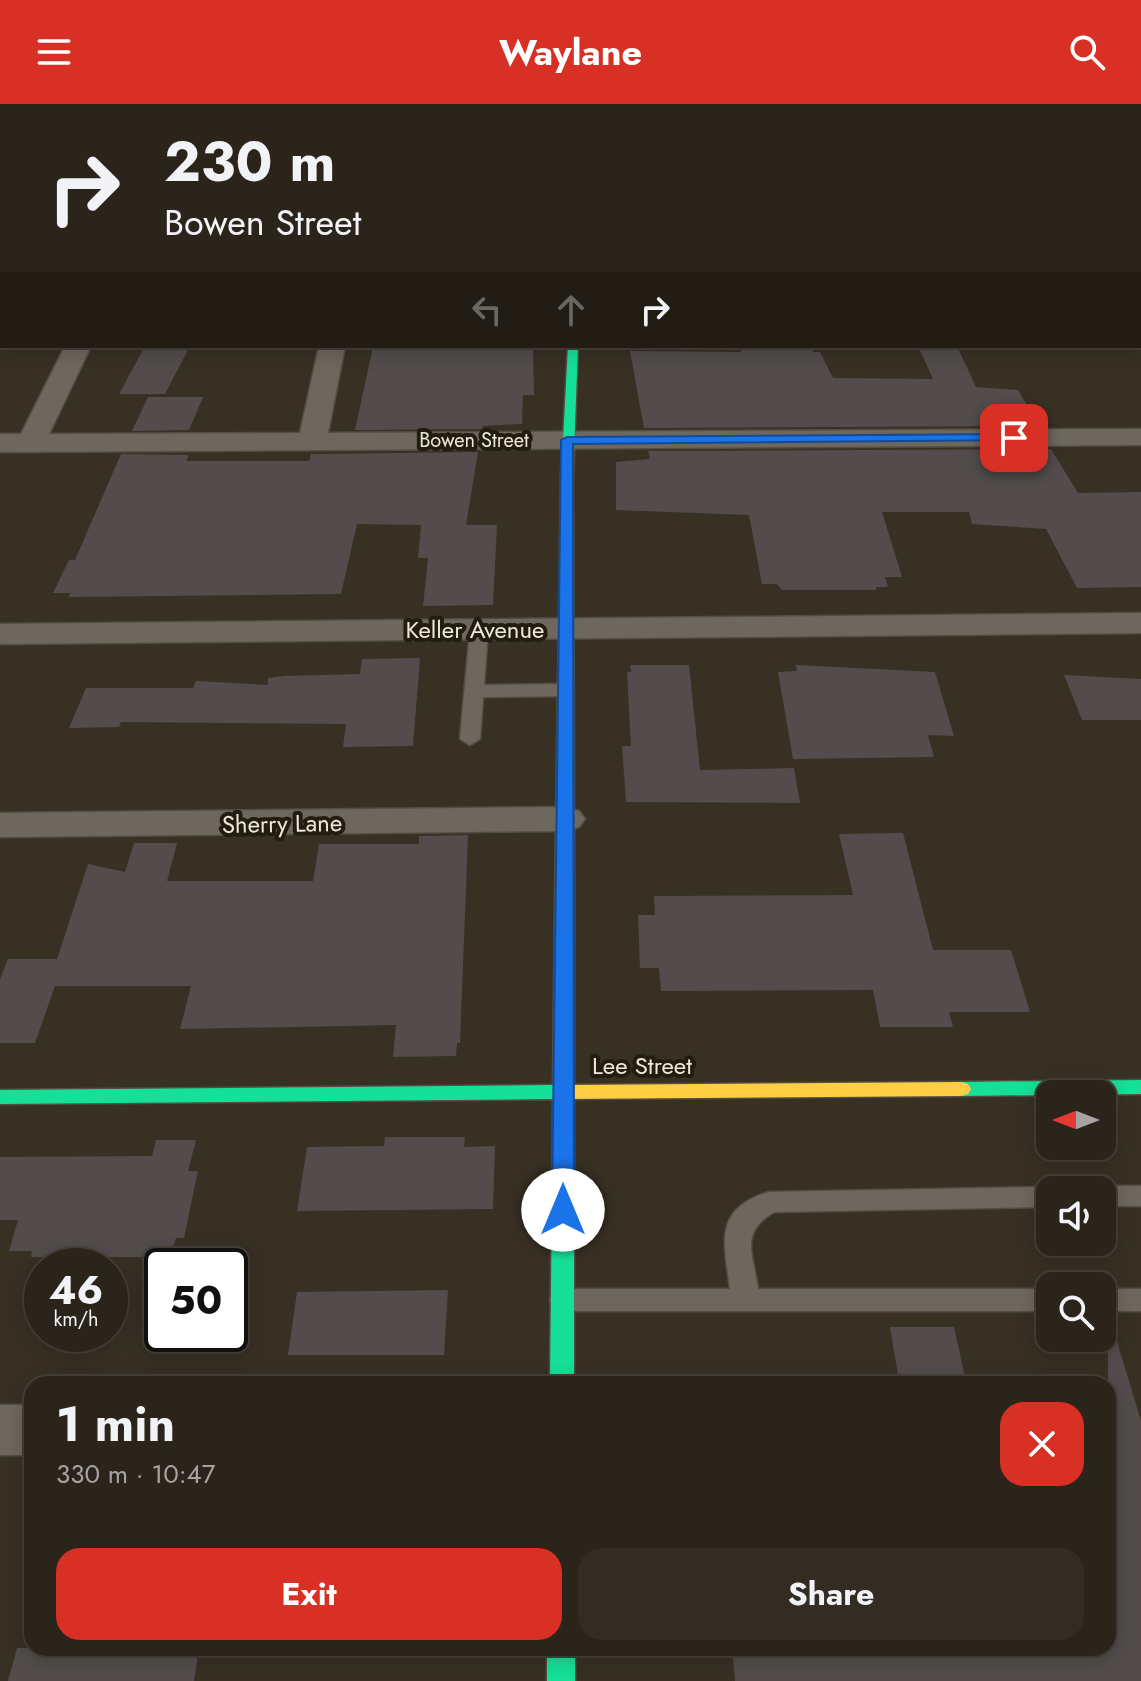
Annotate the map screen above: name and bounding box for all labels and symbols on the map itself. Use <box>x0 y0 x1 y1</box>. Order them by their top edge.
pin <box>980 404 1048 472</box>
street label: Bowen Street <box>419 426 529 455</box>
street label: Keller Avenue <box>406 612 544 647</box>
street label: Sherry Lane <box>222 805 342 842</box>
street label: Lee Street <box>592 1048 692 1083</box>
north arrow <box>1036 1080 1116 1160</box>
position arrow <box>521 1168 605 1252</box>
speed limit sign: 50 <box>144 1248 248 1352</box>

